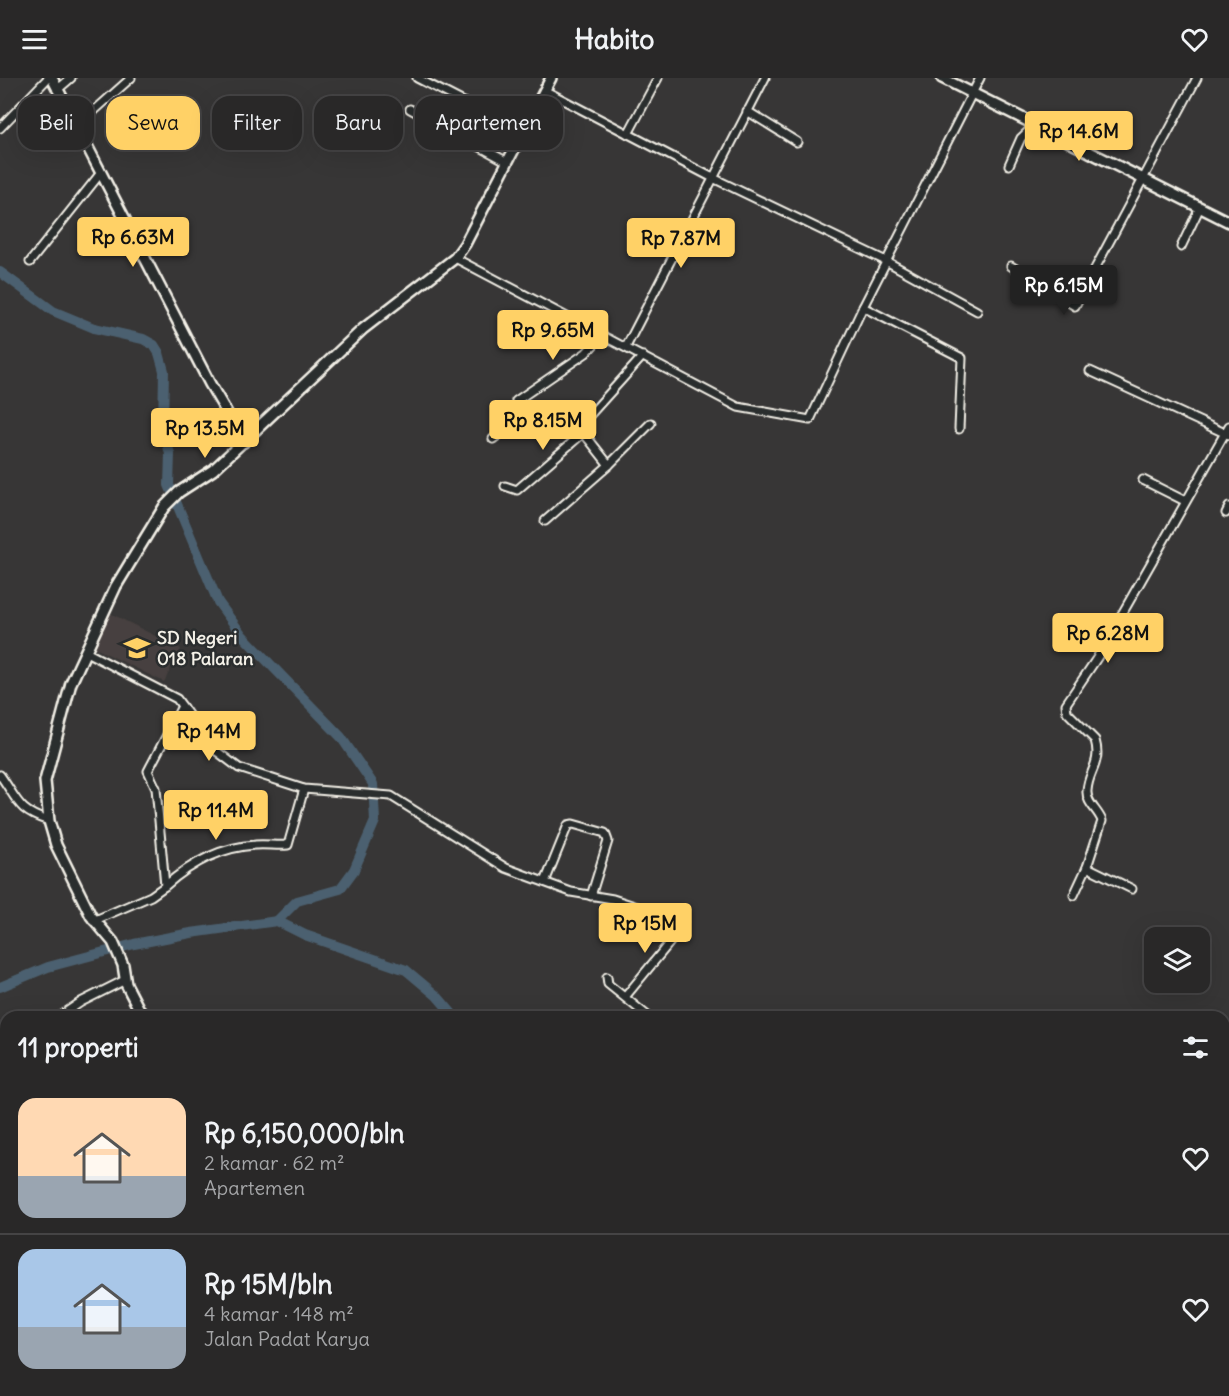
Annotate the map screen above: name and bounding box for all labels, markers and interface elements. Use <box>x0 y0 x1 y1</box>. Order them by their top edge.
text: Habito <box>574 22 655 56</box>
icon: menu <box>18 23 51 56</box>
icon: heart <box>1178 23 1211 56</box>
chip: Beli <box>18 96 94 150</box>
chip: Sewa <box>106 96 200 150</box>
chip: Filter <box>212 96 302 150</box>
chip: Baru <box>314 96 403 150</box>
chip: Apartemen <box>415 96 563 150</box>
pin: Rp 14.6M <box>1017 111 1141 162</box>
text: Rp 14.6M <box>1039 118 1119 143</box>
pin: Rp 6.63M <box>71 217 195 268</box>
pin: Rp 7.87M <box>619 218 743 269</box>
text: Rp 6.63M <box>91 224 175 249</box>
text: Rp 7.87M <box>641 225 721 250</box>
pin: Rp 6.15M <box>1002 265 1126 316</box>
text: Rp 6.15M <box>1024 272 1104 297</box>
pin: Rp 9.65M <box>491 310 615 361</box>
text: Rp 9.65M <box>511 317 595 342</box>
pin: Rp 8.15M <box>481 400 605 451</box>
text: Rp 8.15M <box>503 407 583 432</box>
pin: Rp 13.5M <box>143 408 267 459</box>
text: Rp 13.5M <box>165 415 245 440</box>
pin: Rp 6.28M <box>1046 613 1170 664</box>
text: Rp 6.28M <box>1066 620 1150 645</box>
place label: SD Negeri 018 Palaran <box>157 626 254 670</box>
school or university icon: SD Negeri 018 Palaran <box>122 633 152 663</box>
pin: Rp 14M <box>160 711 258 762</box>
text: Rp 14M <box>177 718 241 743</box>
pin: Rp 11.4M <box>154 790 278 841</box>
text: Rp 11.4M <box>178 797 254 822</box>
pin: Rp 15M <box>596 903 694 954</box>
text: Rp 15M <box>613 910 677 935</box>
map controls <box>1144 927 1210 993</box>
button: layers <box>1144 927 1210 993</box>
text: 11 properti <box>18 1031 139 1064</box>
icon: filters <box>1179 1031 1212 1064</box>
text: Rp 6,150,000/bln <box>204 1117 405 1150</box>
icon: home <box>66 1122 138 1194</box>
icon: heart <box>1179 1142 1212 1175</box>
text: 2 kamar · 62 m² <box>204 1150 345 1175</box>
text: Apartemen <box>204 1175 305 1200</box>
text: Rp 15M/bln <box>204 1268 333 1301</box>
icon: home <box>66 1273 138 1345</box>
icon: heart <box>1179 1293 1212 1326</box>
text: 4 kamar · 148 m² <box>204 1301 354 1326</box>
text: Jalan Padat Karya <box>204 1326 370 1351</box>

